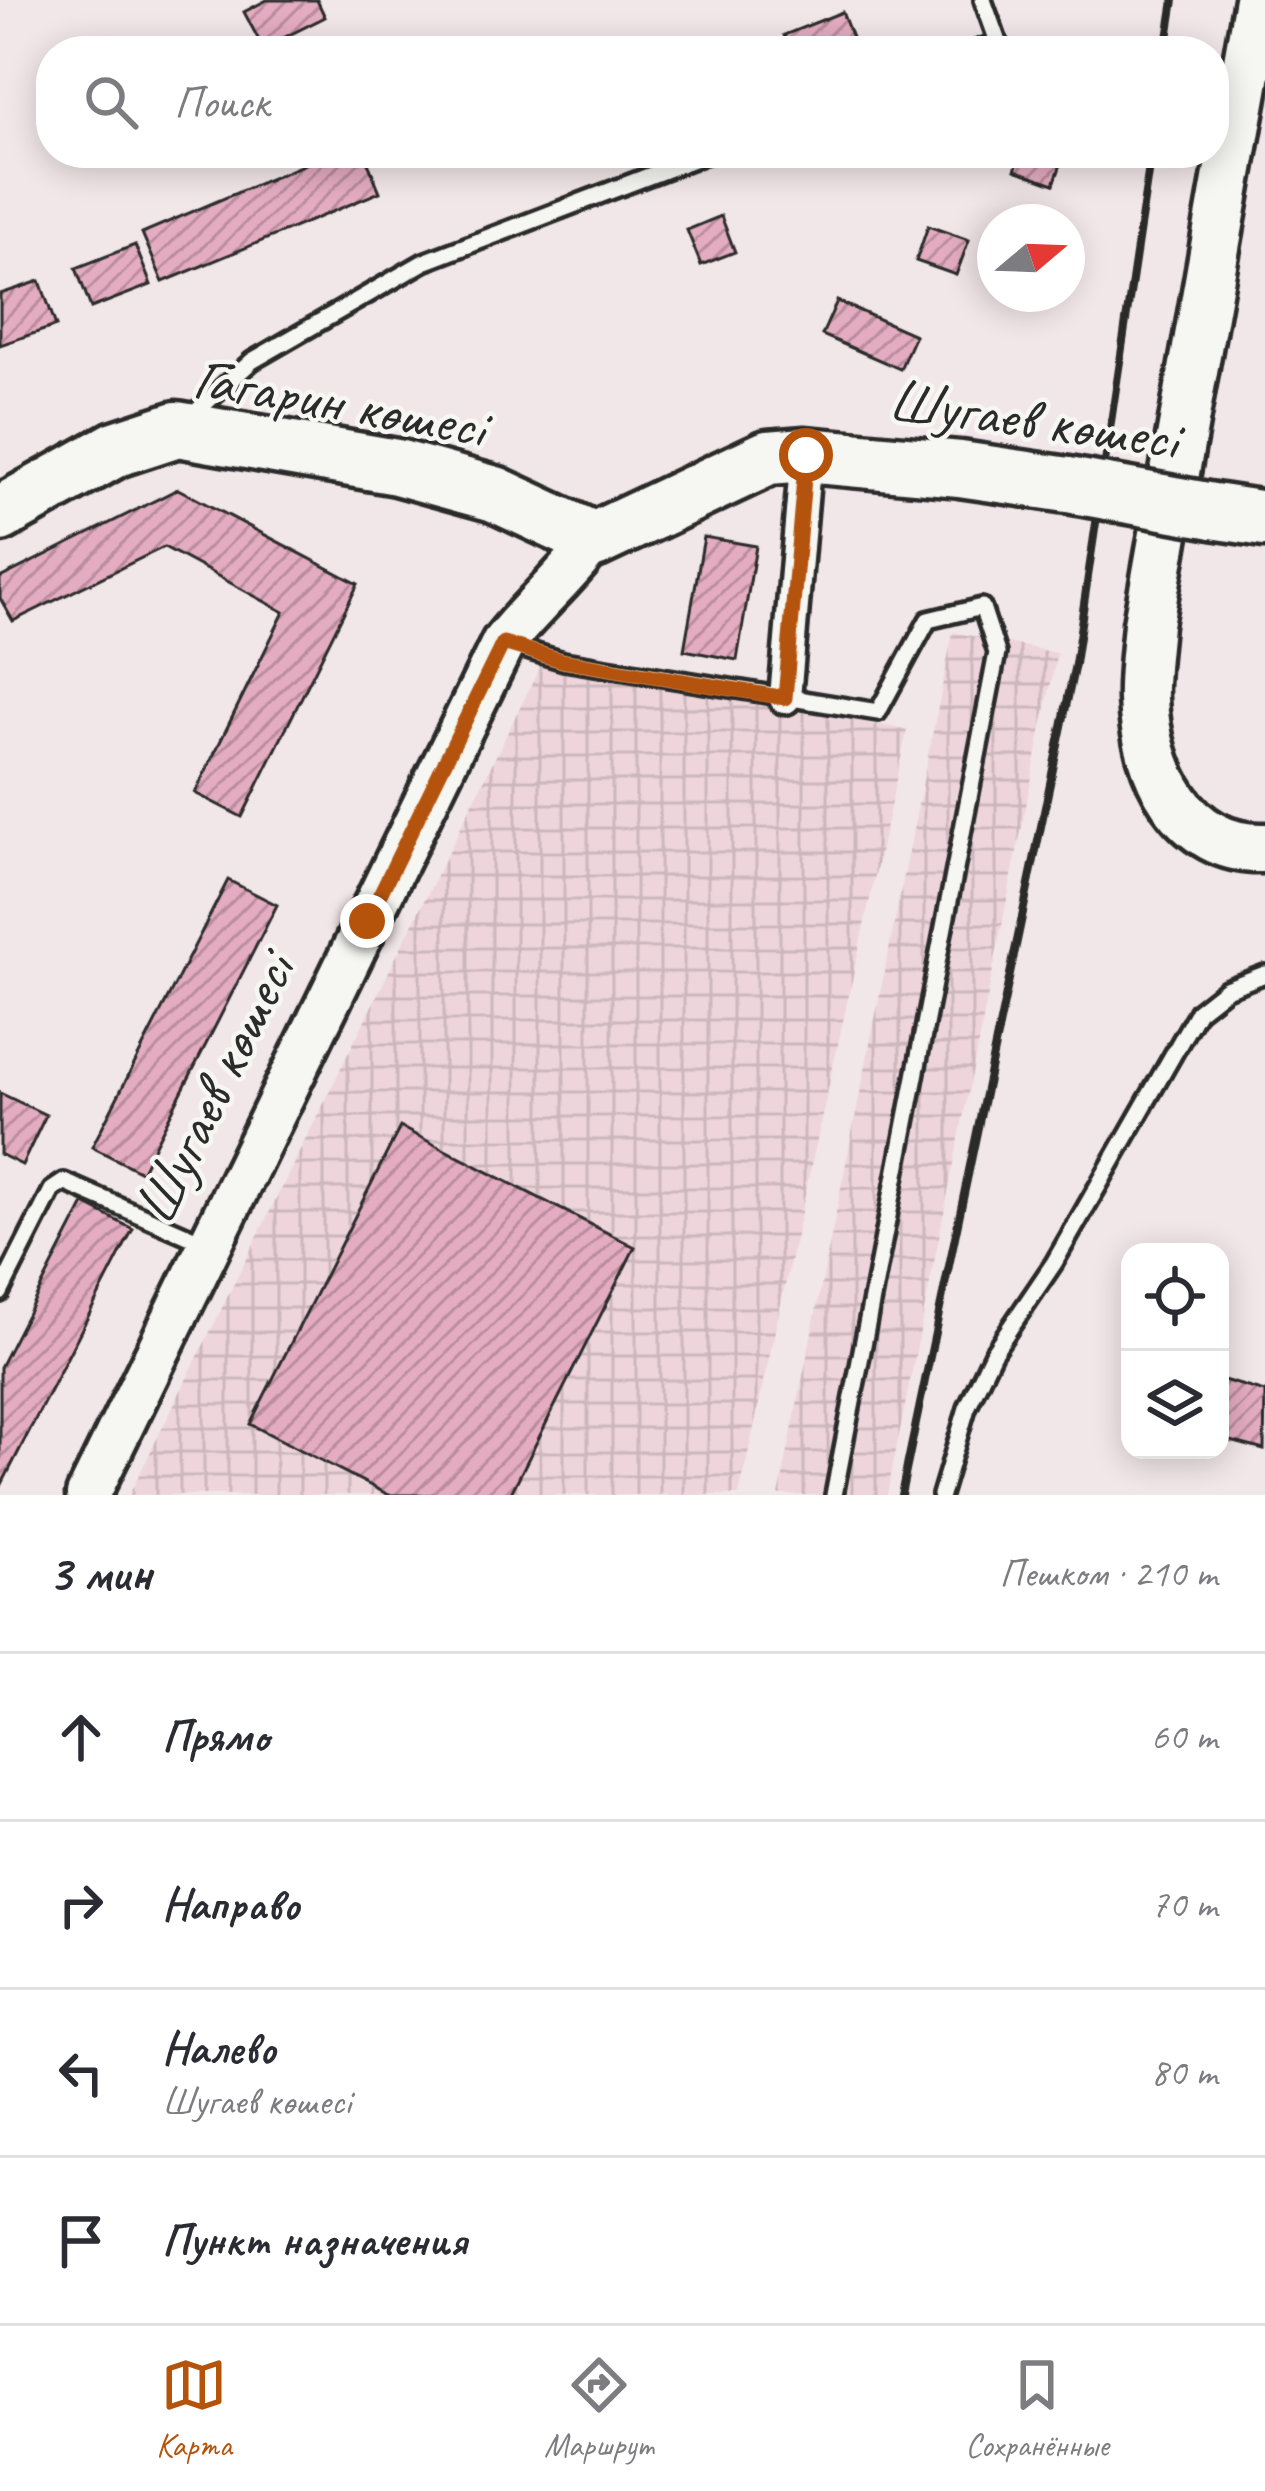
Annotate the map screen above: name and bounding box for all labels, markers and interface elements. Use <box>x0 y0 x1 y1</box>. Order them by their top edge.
search box <box>36 36 1229 168</box>
icon: search <box>78 69 144 135</box>
text: Поиск <box>174 74 269 131</box>
north arrow <box>977 204 1085 312</box>
street label: Гагарин көшесі <box>188 339 498 466</box>
street label: Шугаев көшесі <box>884 361 1190 478</box>
route start <box>779 428 833 482</box>
route end <box>340 894 394 948</box>
street label: Шугаев көшесі <box>116 935 315 1236</box>
map controls <box>1121 1243 1229 1459</box>
button: locate <box>1121 1243 1229 1351</box>
button: layers <box>1121 1351 1229 1459</box>
text: 3 мин <box>48 1541 152 1605</box>
text: Пешком · 210 m <box>999 1549 1217 1598</box>
icon: ahead <box>48 1704 114 1770</box>
text: Прямо <box>162 1708 269 1765</box>
text: 60 m <box>1151 1712 1217 1761</box>
icon: right <box>48 1872 114 1938</box>
text: Направо <box>162 1876 300 1933</box>
text: 70 m <box>1151 1880 1217 1929</box>
text: Налево <box>162 2020 276 2077</box>
icon: left <box>48 2040 114 2106</box>
text: 80 m <box>1151 2048 1217 2097</box>
text: Шугаев көшесі <box>162 2077 351 2126</box>
icon: arrive <box>48 2208 114 2274</box>
text: Пункт назначения <box>162 2212 467 2269</box>
tab: Карта <box>156 2352 232 2466</box>
tab: Маршрут <box>544 2352 653 2466</box>
tab: Сохранённые <box>965 2352 1109 2466</box>

